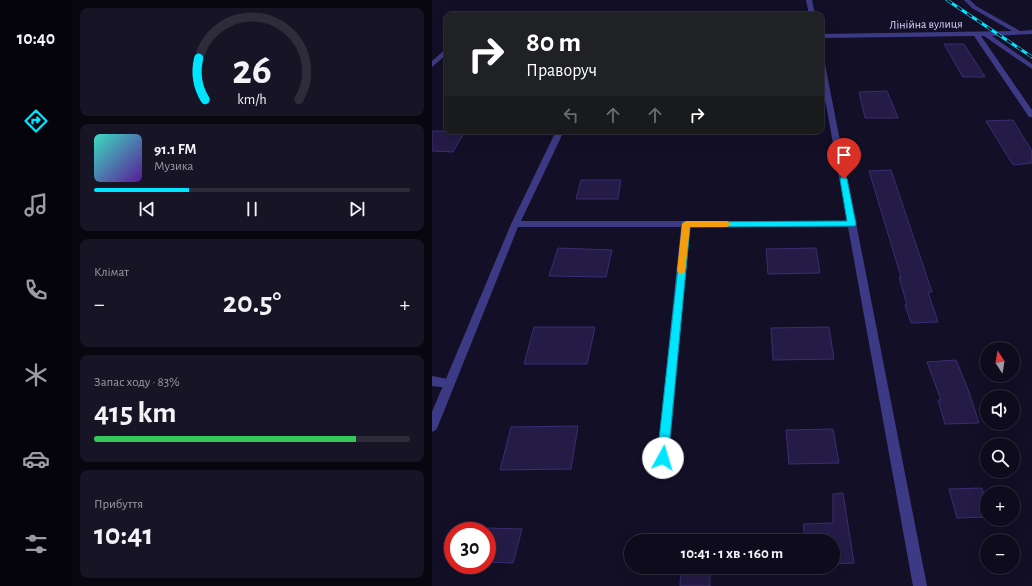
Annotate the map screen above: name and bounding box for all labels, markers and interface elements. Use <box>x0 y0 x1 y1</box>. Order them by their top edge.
street label: Лінійна вулиця <box>889 17 963 32</box>
icon: right <box>460 28 512 80</box>
text: 80 m <box>526 29 581 57</box>
text: 10:40 <box>17 30 55 48</box>
text: 26 <box>232 50 272 91</box>
text: Праворуч <box>526 62 597 80</box>
text: km/h <box>237 92 267 106</box>
icon: left <box>560 104 582 126</box>
icon: ahead <box>602 104 624 126</box>
icon: ahead <box>644 104 666 126</box>
icon: right <box>686 104 708 126</box>
icon: directions <box>22 107 50 135</box>
pin <box>827 138 861 179</box>
text: 91.1 FM <box>154 142 196 157</box>
icon: arrive <box>833 144 855 166</box>
text: Музика <box>154 160 193 173</box>
icon: music <box>22 191 50 219</box>
icon: previous <box>136 198 158 220</box>
icon: pause <box>241 198 263 220</box>
icon: next <box>346 198 368 220</box>
text: Клімат <box>94 266 129 279</box>
icon: phone <box>22 276 50 304</box>
text: 20.5° <box>223 288 281 318</box>
text: − <box>94 293 105 315</box>
text: + <box>399 293 410 315</box>
north arrow <box>980 342 1020 382</box>
map controls <box>980 342 1020 574</box>
icon: climate <box>22 361 50 389</box>
text: Запас ходу · 83% <box>94 376 180 389</box>
button: sound <box>980 390 1020 430</box>
text: 415 km <box>94 398 176 428</box>
position arrow <box>642 437 684 479</box>
button: search <box>980 438 1020 478</box>
icon: car <box>22 445 50 473</box>
button: + <box>980 486 1020 526</box>
text: Прибуття <box>94 498 143 511</box>
text: 10:41 <box>94 520 153 550</box>
speed limit sign: 30 <box>444 522 496 574</box>
icon: filters <box>22 530 50 558</box>
button: − <box>980 534 1020 574</box>
text: 10:41 · 1 хв · 160 m <box>681 546 783 561</box>

